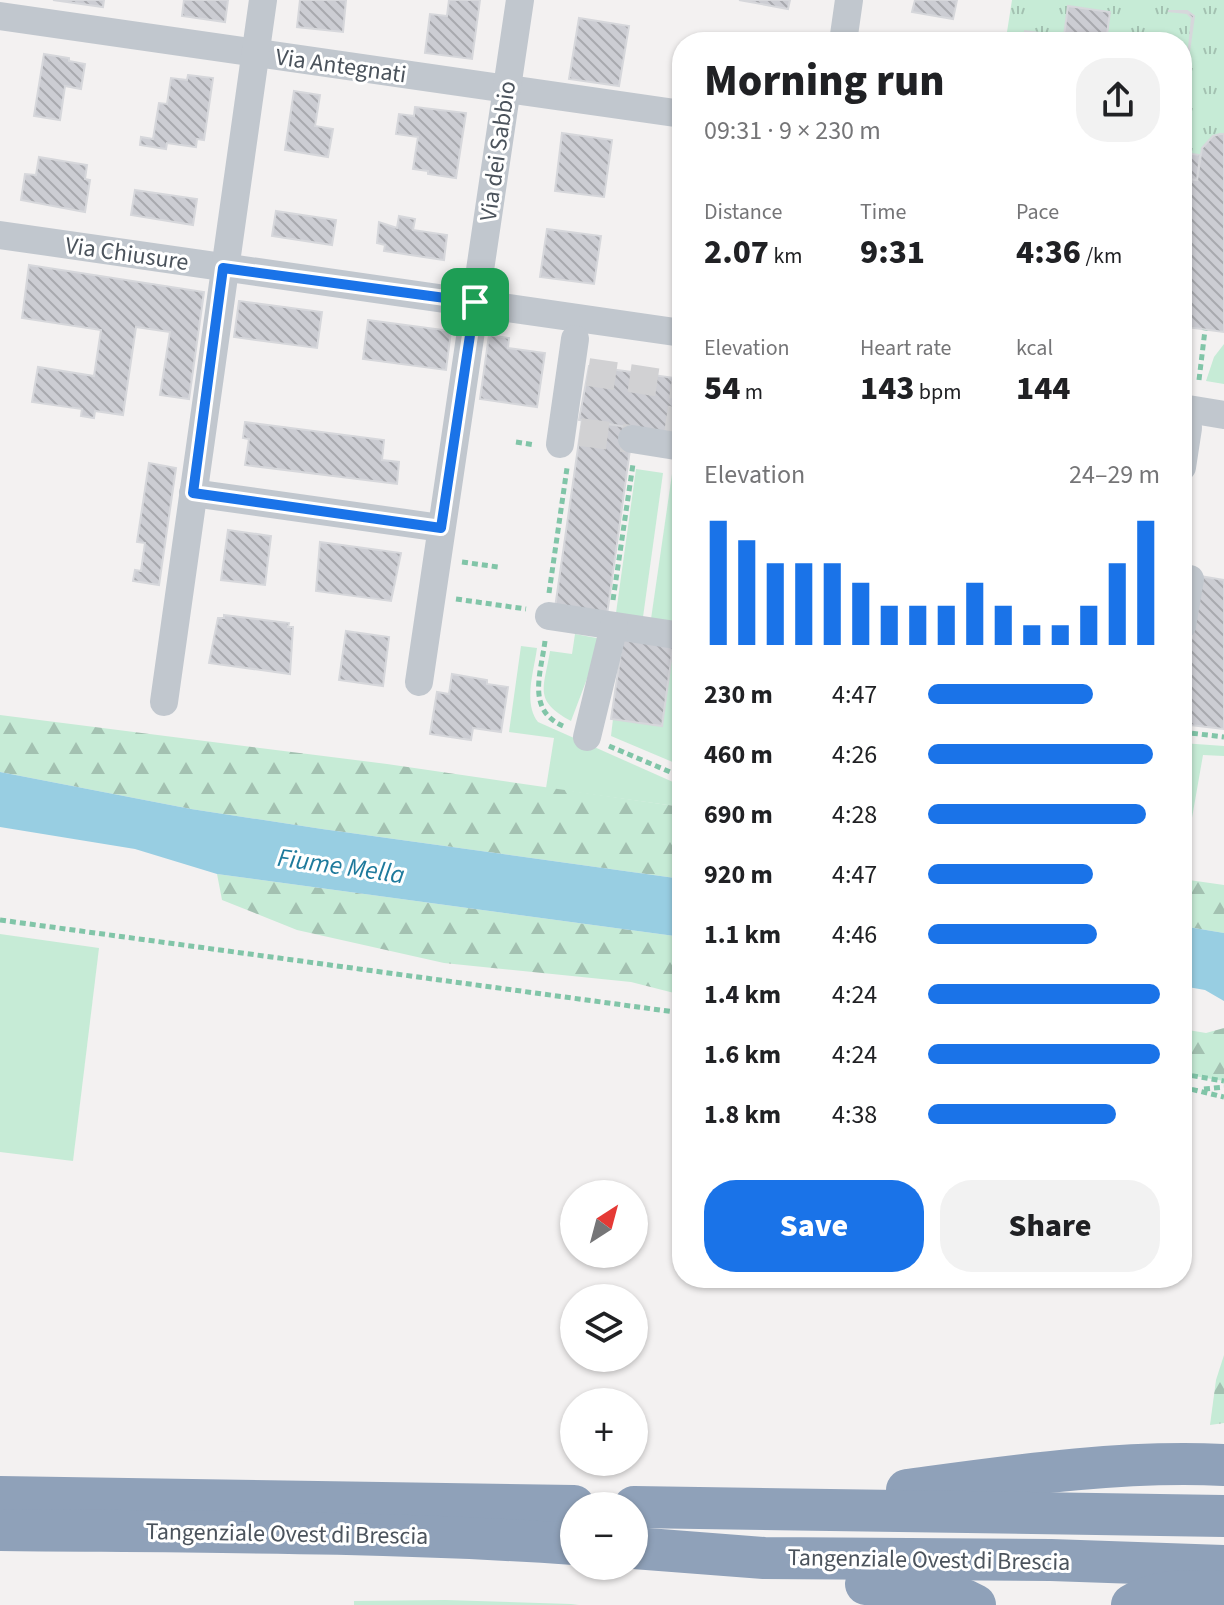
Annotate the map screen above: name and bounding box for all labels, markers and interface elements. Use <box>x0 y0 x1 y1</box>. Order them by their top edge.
street label: Via Antegnati <box>273 40 409 92</box>
text: Morning run <box>704 50 945 113</box>
button: share <box>1076 58 1160 142</box>
street label: Via dei Sabbio <box>471 79 525 223</box>
text: 09:31 · 9 × 230 m <box>704 112 881 149</box>
text: Distance <box>704 196 782 228</box>
text: Time <box>860 196 906 228</box>
text: Pace <box>1016 196 1059 228</box>
street label: Via Chiusure <box>63 228 191 280</box>
text: 2.07 <box>704 228 769 277</box>
text: 9:31 <box>860 228 925 277</box>
text: 4:36 <box>1016 228 1081 277</box>
text: km <box>769 240 803 272</box>
text: /km <box>1081 240 1122 272</box>
pin <box>441 268 509 336</box>
icon: arrive <box>453 280 497 324</box>
text: Elevation <box>704 332 790 364</box>
text: Heart rate <box>860 332 951 364</box>
text: kcal <box>1016 332 1053 364</box>
text: 54 <box>704 364 740 413</box>
text: 143 <box>860 364 914 413</box>
text: 144 <box>1016 364 1070 413</box>
text: m <box>740 376 763 408</box>
text: bpm <box>914 376 961 408</box>
text: Elevation <box>704 456 805 493</box>
text: 24–29 m <box>1069 456 1160 493</box>
text: 230 m <box>704 676 773 713</box>
text: 4:47 <box>832 676 877 713</box>
text: 460 m <box>704 736 773 773</box>
text: 4:26 <box>832 736 877 773</box>
text: 690 m <box>704 796 773 833</box>
text: 4:28 <box>832 796 877 833</box>
water label: Fiume Mella <box>275 839 407 893</box>
text: 920 m <box>704 856 773 893</box>
text: 4:47 <box>832 856 877 893</box>
text: 1.1 km <box>704 916 781 953</box>
text: 4:46 <box>832 916 877 953</box>
text: 1.4 km <box>704 976 781 1013</box>
text: 4:24 <box>832 976 877 1013</box>
text: 1.6 km <box>704 1036 781 1073</box>
text: 4:24 <box>832 1036 877 1073</box>
text: 1.8 km <box>704 1096 781 1133</box>
text: 4:38 <box>832 1096 877 1133</box>
north arrow <box>560 1180 648 1268</box>
map controls <box>560 1180 648 1580</box>
button: Save <box>704 1180 924 1272</box>
button: Share <box>940 1180 1160 1272</box>
button: layers <box>560 1284 648 1372</box>
button: + <box>560 1388 648 1476</box>
button: − <box>560 1492 648 1580</box>
street label: Tangenziale Ovest di Brescia <box>145 1514 429 1554</box>
street label: Tangenziale Ovest di Brescia <box>787 1540 1071 1580</box>

